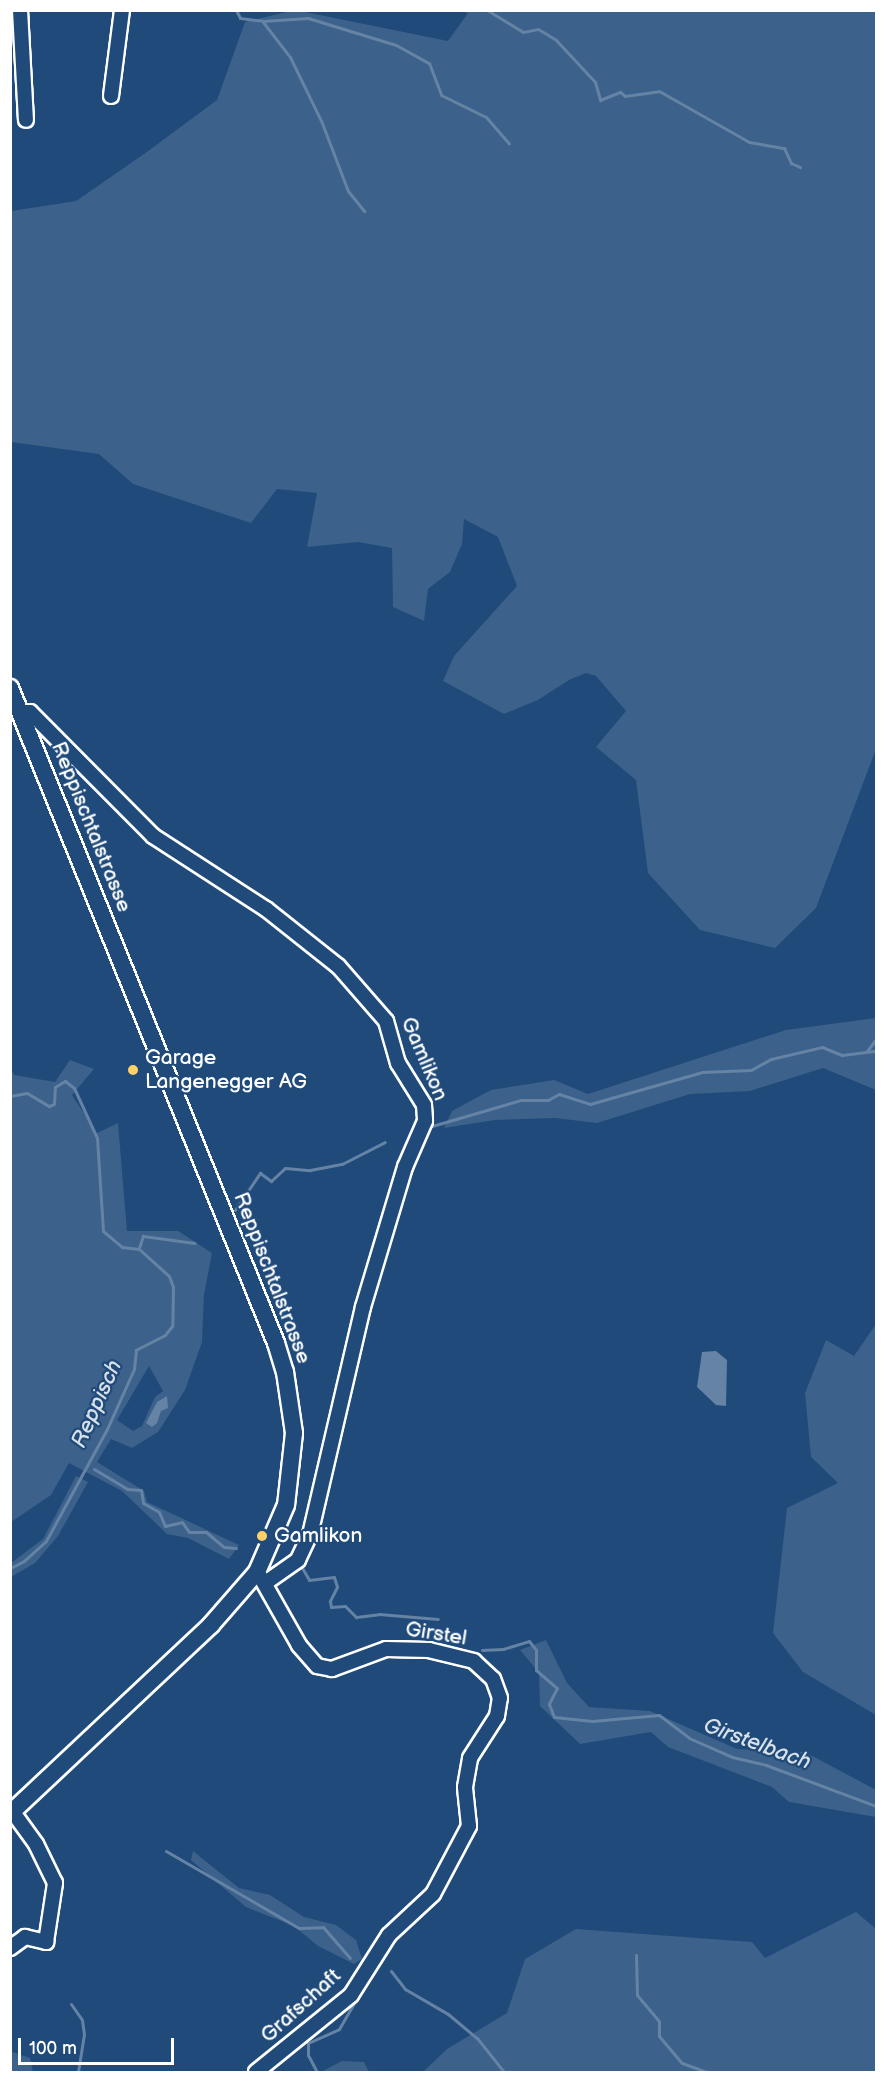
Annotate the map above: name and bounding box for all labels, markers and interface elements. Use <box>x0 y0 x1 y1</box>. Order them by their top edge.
street label: Reppischtalstrasse <box>45 738 137 916</box>
street label: Gamlikon <box>395 1013 453 1105</box>
place label: Garage Langenegger AG <box>145 1045 307 1095</box>
marker: Garage Langenegger AG <box>126 1063 140 1077</box>
street label: Reppischtalstrasse <box>228 1189 316 1367</box>
water label: Reppisch <box>66 1356 128 1452</box>
place label: Gamlikon <box>274 1523 362 1549</box>
marker: Gamlikon <box>255 1529 269 1543</box>
street label: Girstel <box>404 1617 468 1651</box>
water label: Girstelbach <box>700 1712 814 1776</box>
street label: Grafschaft <box>256 1964 346 2048</box>
scale bar <box>21 2026 177 2064</box>
text: 100 m <box>29 2038 77 2059</box>

